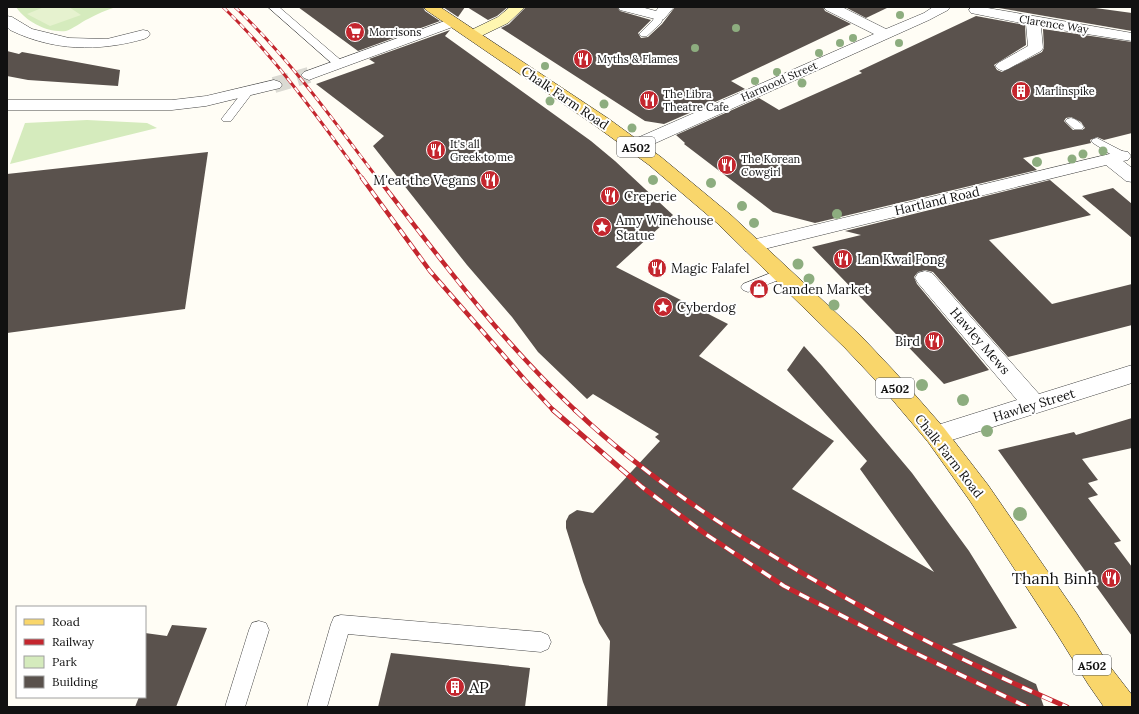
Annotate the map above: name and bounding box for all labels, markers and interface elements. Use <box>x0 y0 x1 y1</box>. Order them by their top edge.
street label: Clarence Way <box>1018 12 1090 36</box>
supermarket icon: Morrisons <box>344 21 366 43</box>
place label: Morrisons <box>369 25 421 39</box>
restaurant icon: Myths & Flames <box>572 48 594 70</box>
place label: Myths & Flames <box>597 52 678 66</box>
street label: Harmood Street <box>739 58 820 104</box>
street label: Chalk Farm Road <box>518 63 612 134</box>
building icon: Marlinspike <box>1010 80 1032 102</box>
place label: Marlinspike <box>1035 84 1095 98</box>
place label: The Libra Theatre Cafe <box>663 87 729 114</box>
restaurant icon: The Libra Theatre Cafe <box>638 89 660 111</box>
place label: It's all Greek to me <box>450 137 513 164</box>
road number: A502 <box>617 137 655 157</box>
restaurant icon: It's all Greek to me <box>425 139 447 161</box>
place label: The Korean Cowgirl <box>741 152 801 179</box>
restaurant icon: The Korean Cowgirl <box>716 154 738 176</box>
restaurant icon: M'eat the Vegans <box>479 169 501 191</box>
place label: M'eat the Vegans <box>373 172 476 189</box>
street label: Hartland Road <box>893 183 982 219</box>
restaurant icon: Creperie <box>599 185 621 207</box>
place label: Creperie <box>624 188 677 205</box>
place label: Amy Winehouse Statue <box>615 212 713 244</box>
place icon: Amy Winehouse Statue <box>591 216 613 238</box>
restaurant icon: Lan Kwai Fong <box>832 248 854 270</box>
place label: Lan Kwai Fong <box>857 251 946 268</box>
restaurant icon: Magic Falafel <box>646 257 668 279</box>
place label: Magic Falafel <box>671 260 750 277</box>
shop icon: Camden Market <box>748 278 770 300</box>
place label: Camden Market <box>773 281 870 298</box>
place icon: Cyberdog <box>652 296 674 318</box>
place label: Cyberdog <box>677 299 736 316</box>
street label: Hawley Mews <box>946 304 1014 378</box>
restaurant icon: Bird <box>923 330 945 352</box>
place label: Bird <box>895 333 920 350</box>
road number: A502 <box>876 378 914 398</box>
street label: Hawley Street <box>991 385 1077 425</box>
street label: Chalk Farm Road <box>911 411 987 501</box>
restaurant icon: Thanh Binh <box>1100 567 1122 589</box>
place label: Thanh Binh <box>1012 568 1097 588</box>
legend <box>16 606 146 698</box>
text: Road <box>52 614 80 629</box>
text: Railway <box>52 634 95 649</box>
text: Park <box>52 654 78 669</box>
road number: A502 <box>1073 655 1111 675</box>
text: Building <box>52 674 98 689</box>
building icon: AP <box>444 676 466 698</box>
place label: AP <box>468 677 489 697</box>

